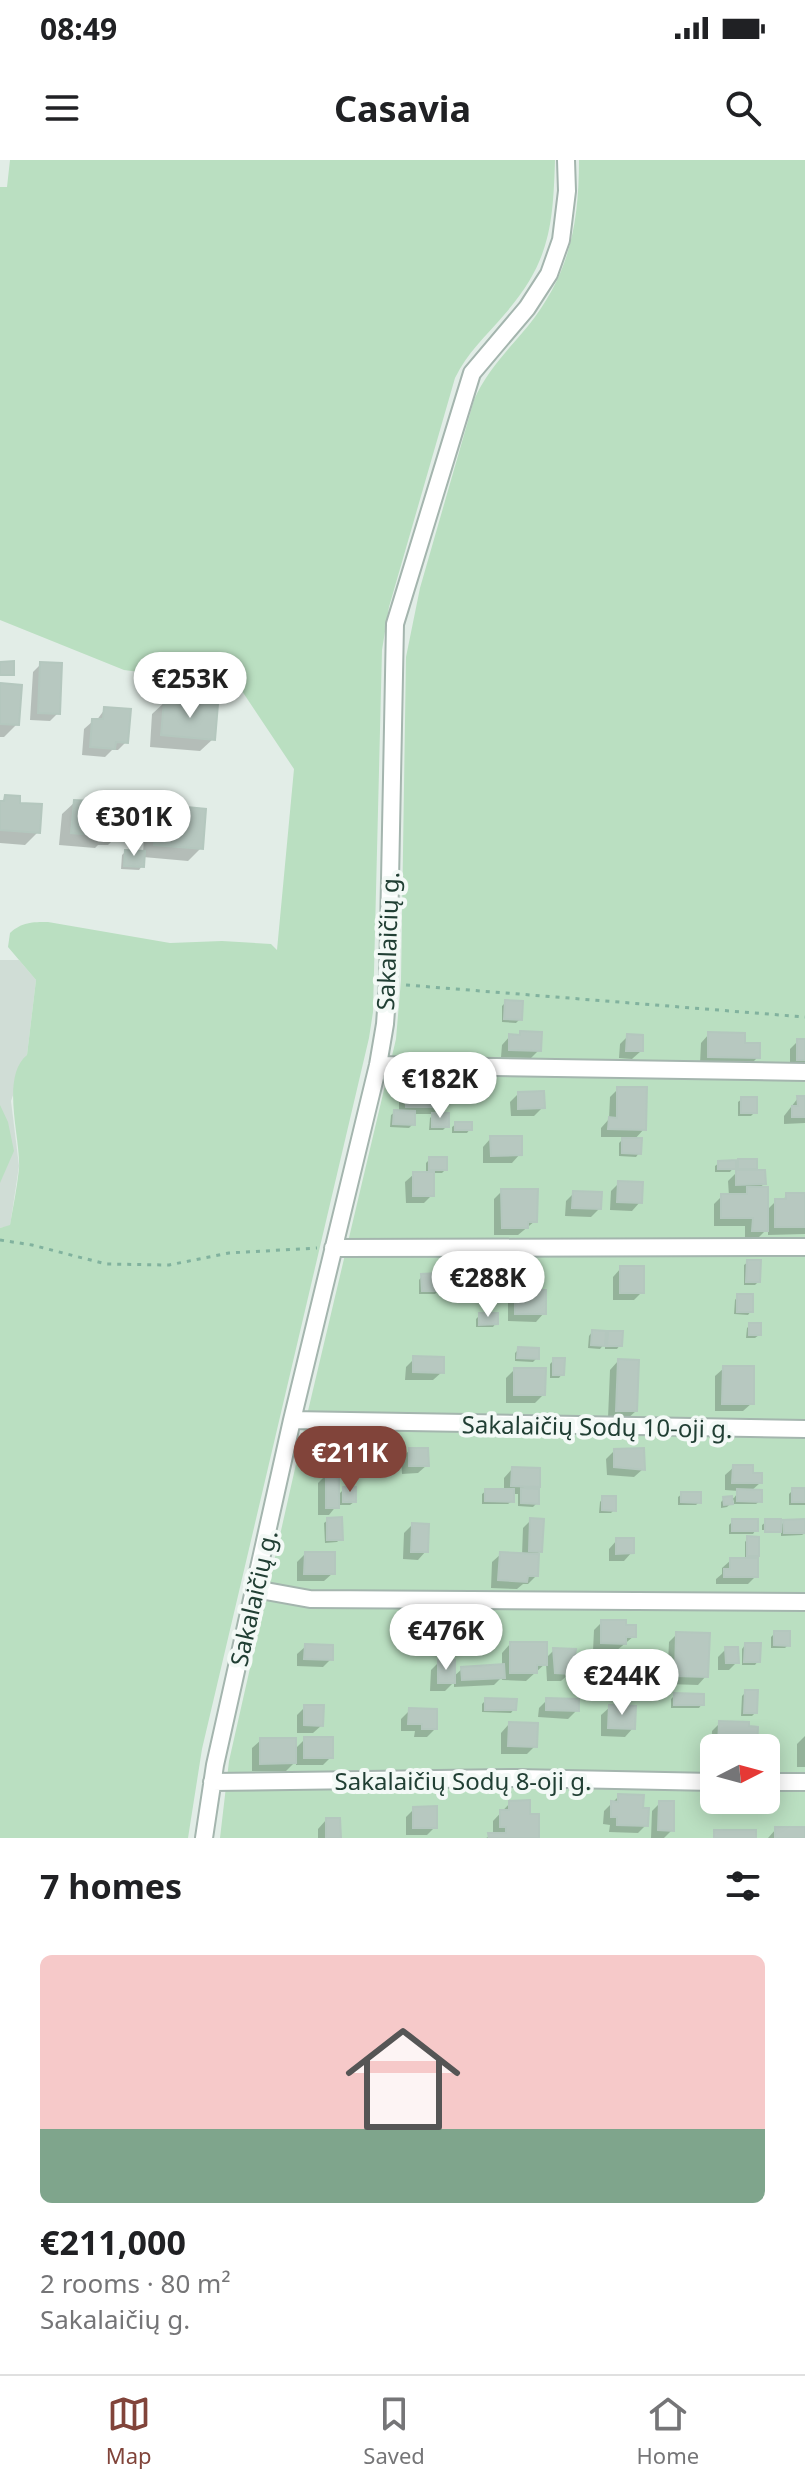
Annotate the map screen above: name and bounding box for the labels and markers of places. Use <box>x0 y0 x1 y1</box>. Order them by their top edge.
pin: €253K <box>134 652 246 720</box>
pin: €301K <box>78 790 190 858</box>
pin: €182K <box>384 1052 496 1120</box>
pin: €288K <box>432 1251 544 1319</box>
pin: €211K <box>294 1426 406 1494</box>
pin: €476K <box>390 1604 502 1672</box>
pin: €244K <box>566 1649 678 1717</box>

